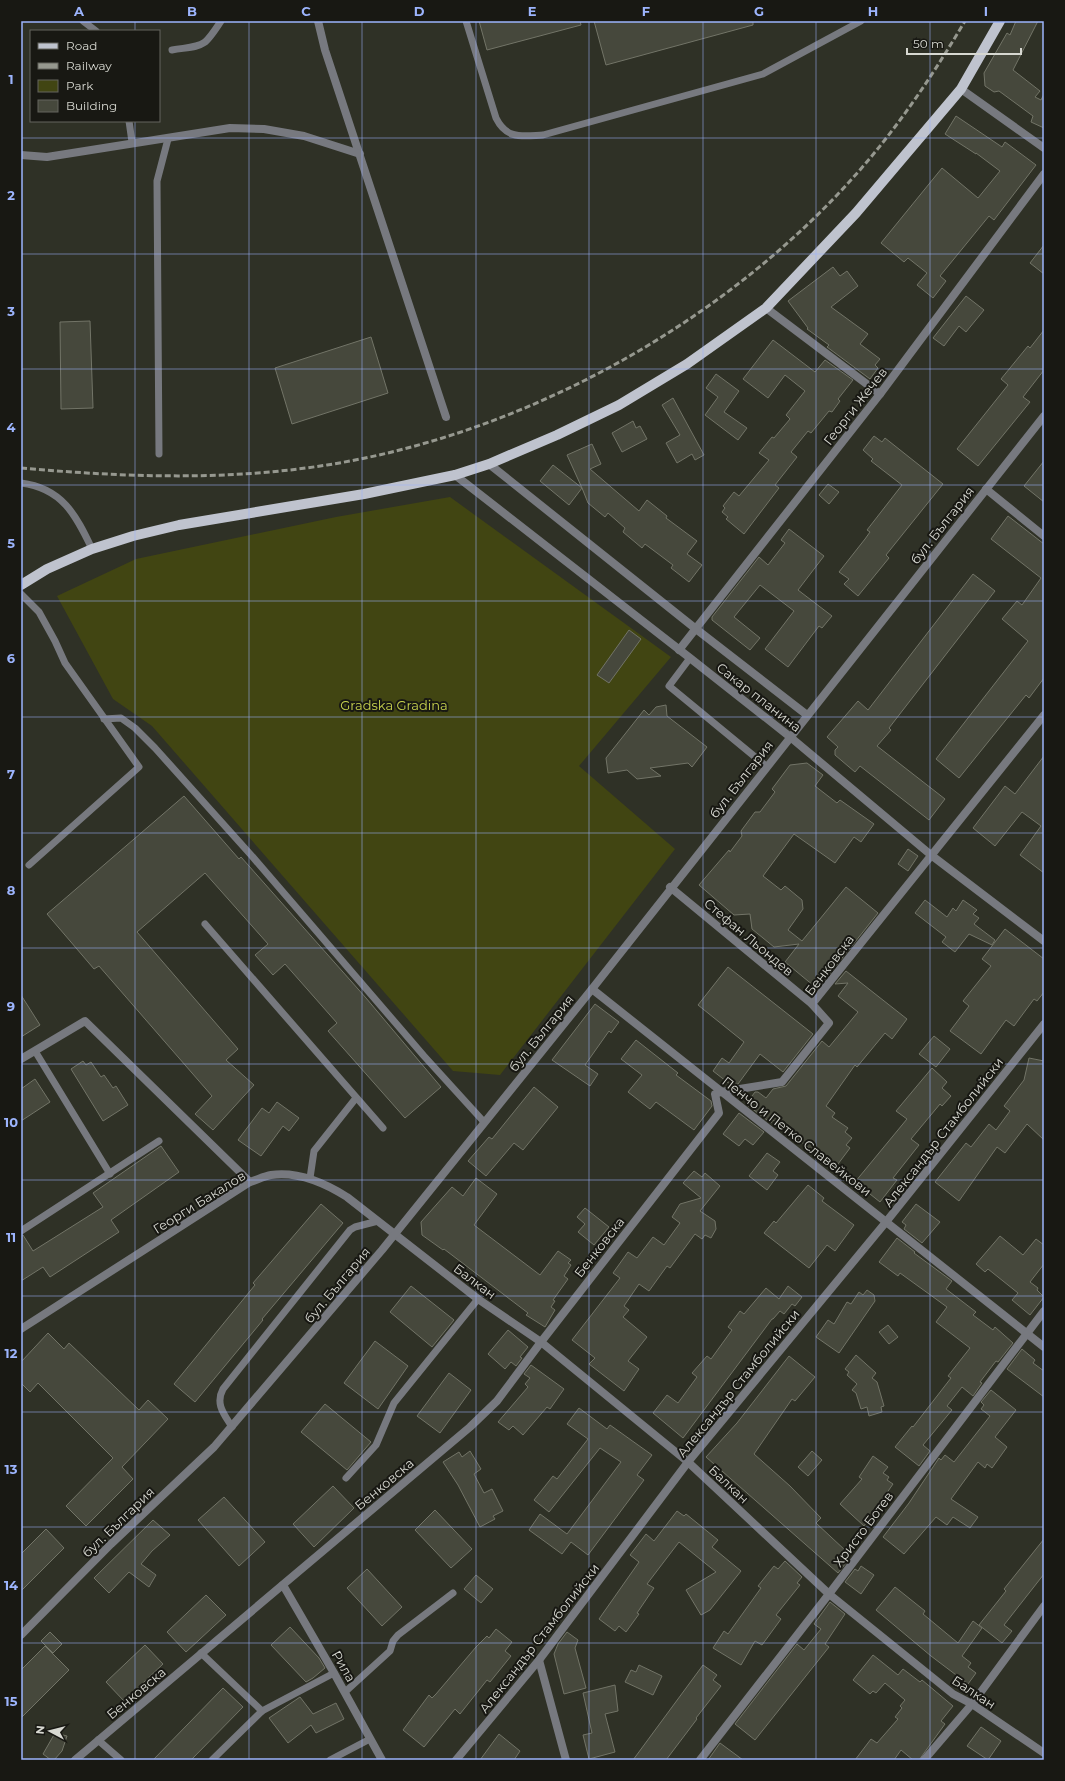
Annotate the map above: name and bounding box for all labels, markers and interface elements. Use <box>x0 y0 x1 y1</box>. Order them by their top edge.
text: A <box>73 3 85 19</box>
text: B <box>187 3 197 19</box>
text: C <box>301 3 311 19</box>
text: D <box>414 3 425 19</box>
text: E <box>528 3 537 19</box>
text: F <box>642 3 650 19</box>
text: G <box>754 3 764 19</box>
text: H <box>868 3 878 19</box>
text: I <box>984 3 988 19</box>
legend <box>30 30 160 122</box>
scale bar <box>907 30 1021 56</box>
text: 50 m <box>913 36 944 51</box>
text: Road <box>66 38 97 53</box>
text: Railway <box>66 58 112 73</box>
text: 1 <box>8 71 14 87</box>
text: Park <box>66 78 94 93</box>
text: Building <box>66 98 117 113</box>
text: 2 <box>7 187 15 203</box>
text: 3 <box>6 303 15 319</box>
street label: Георги Жечев <box>820 364 890 448</box>
text: 4 <box>7 419 16 435</box>
street label: бул. България <box>907 483 977 567</box>
text: 5 <box>7 535 15 551</box>
text: 6 <box>7 650 16 666</box>
street label: Сакар планина <box>714 659 804 735</box>
park label: Gradska Gradina <box>340 697 448 713</box>
street label: бул. България <box>706 737 776 821</box>
text: 7 <box>7 766 15 782</box>
text: 8 <box>7 882 16 898</box>
street label: Стефан Льондев <box>701 895 797 979</box>
street label: Бенковска <box>801 931 857 999</box>
street label: бул. България <box>505 991 577 1075</box>
text: 9 <box>7 998 15 1014</box>
street label: Александър Стамболийски <box>880 1054 1006 1210</box>
street label: Пенчо и Петко Славейкови <box>719 1073 875 1199</box>
text: 10 <box>4 1114 18 1130</box>
street label: Георги Бакалов <box>150 1167 248 1237</box>
street label: Бенковска <box>571 1214 627 1280</box>
text: 11 <box>6 1229 16 1245</box>
street label: бул. България <box>301 1244 373 1326</box>
street label: Балкан <box>451 1260 499 1302</box>
street label: Александър Стамболийски <box>673 1306 803 1460</box>
text: 12 <box>5 1345 18 1361</box>
street label: Бенковска <box>351 1455 417 1513</box>
text: 13 <box>5 1461 18 1477</box>
street label: Балкан <box>706 1461 752 1507</box>
street label: бул. България <box>79 1483 157 1561</box>
street label: Христо Ботев <box>829 1488 897 1570</box>
street label: Александър Стамболийски <box>476 1560 602 1716</box>
text: 14 <box>4 1577 18 1593</box>
street label: Рила <box>329 1647 359 1685</box>
street label: Бенковска <box>103 1664 169 1722</box>
street label: Балкан <box>949 1672 999 1712</box>
text: 15 <box>5 1693 18 1709</box>
north arrow <box>30 1711 70 1751</box>
text: N <box>33 1725 48 1735</box>

